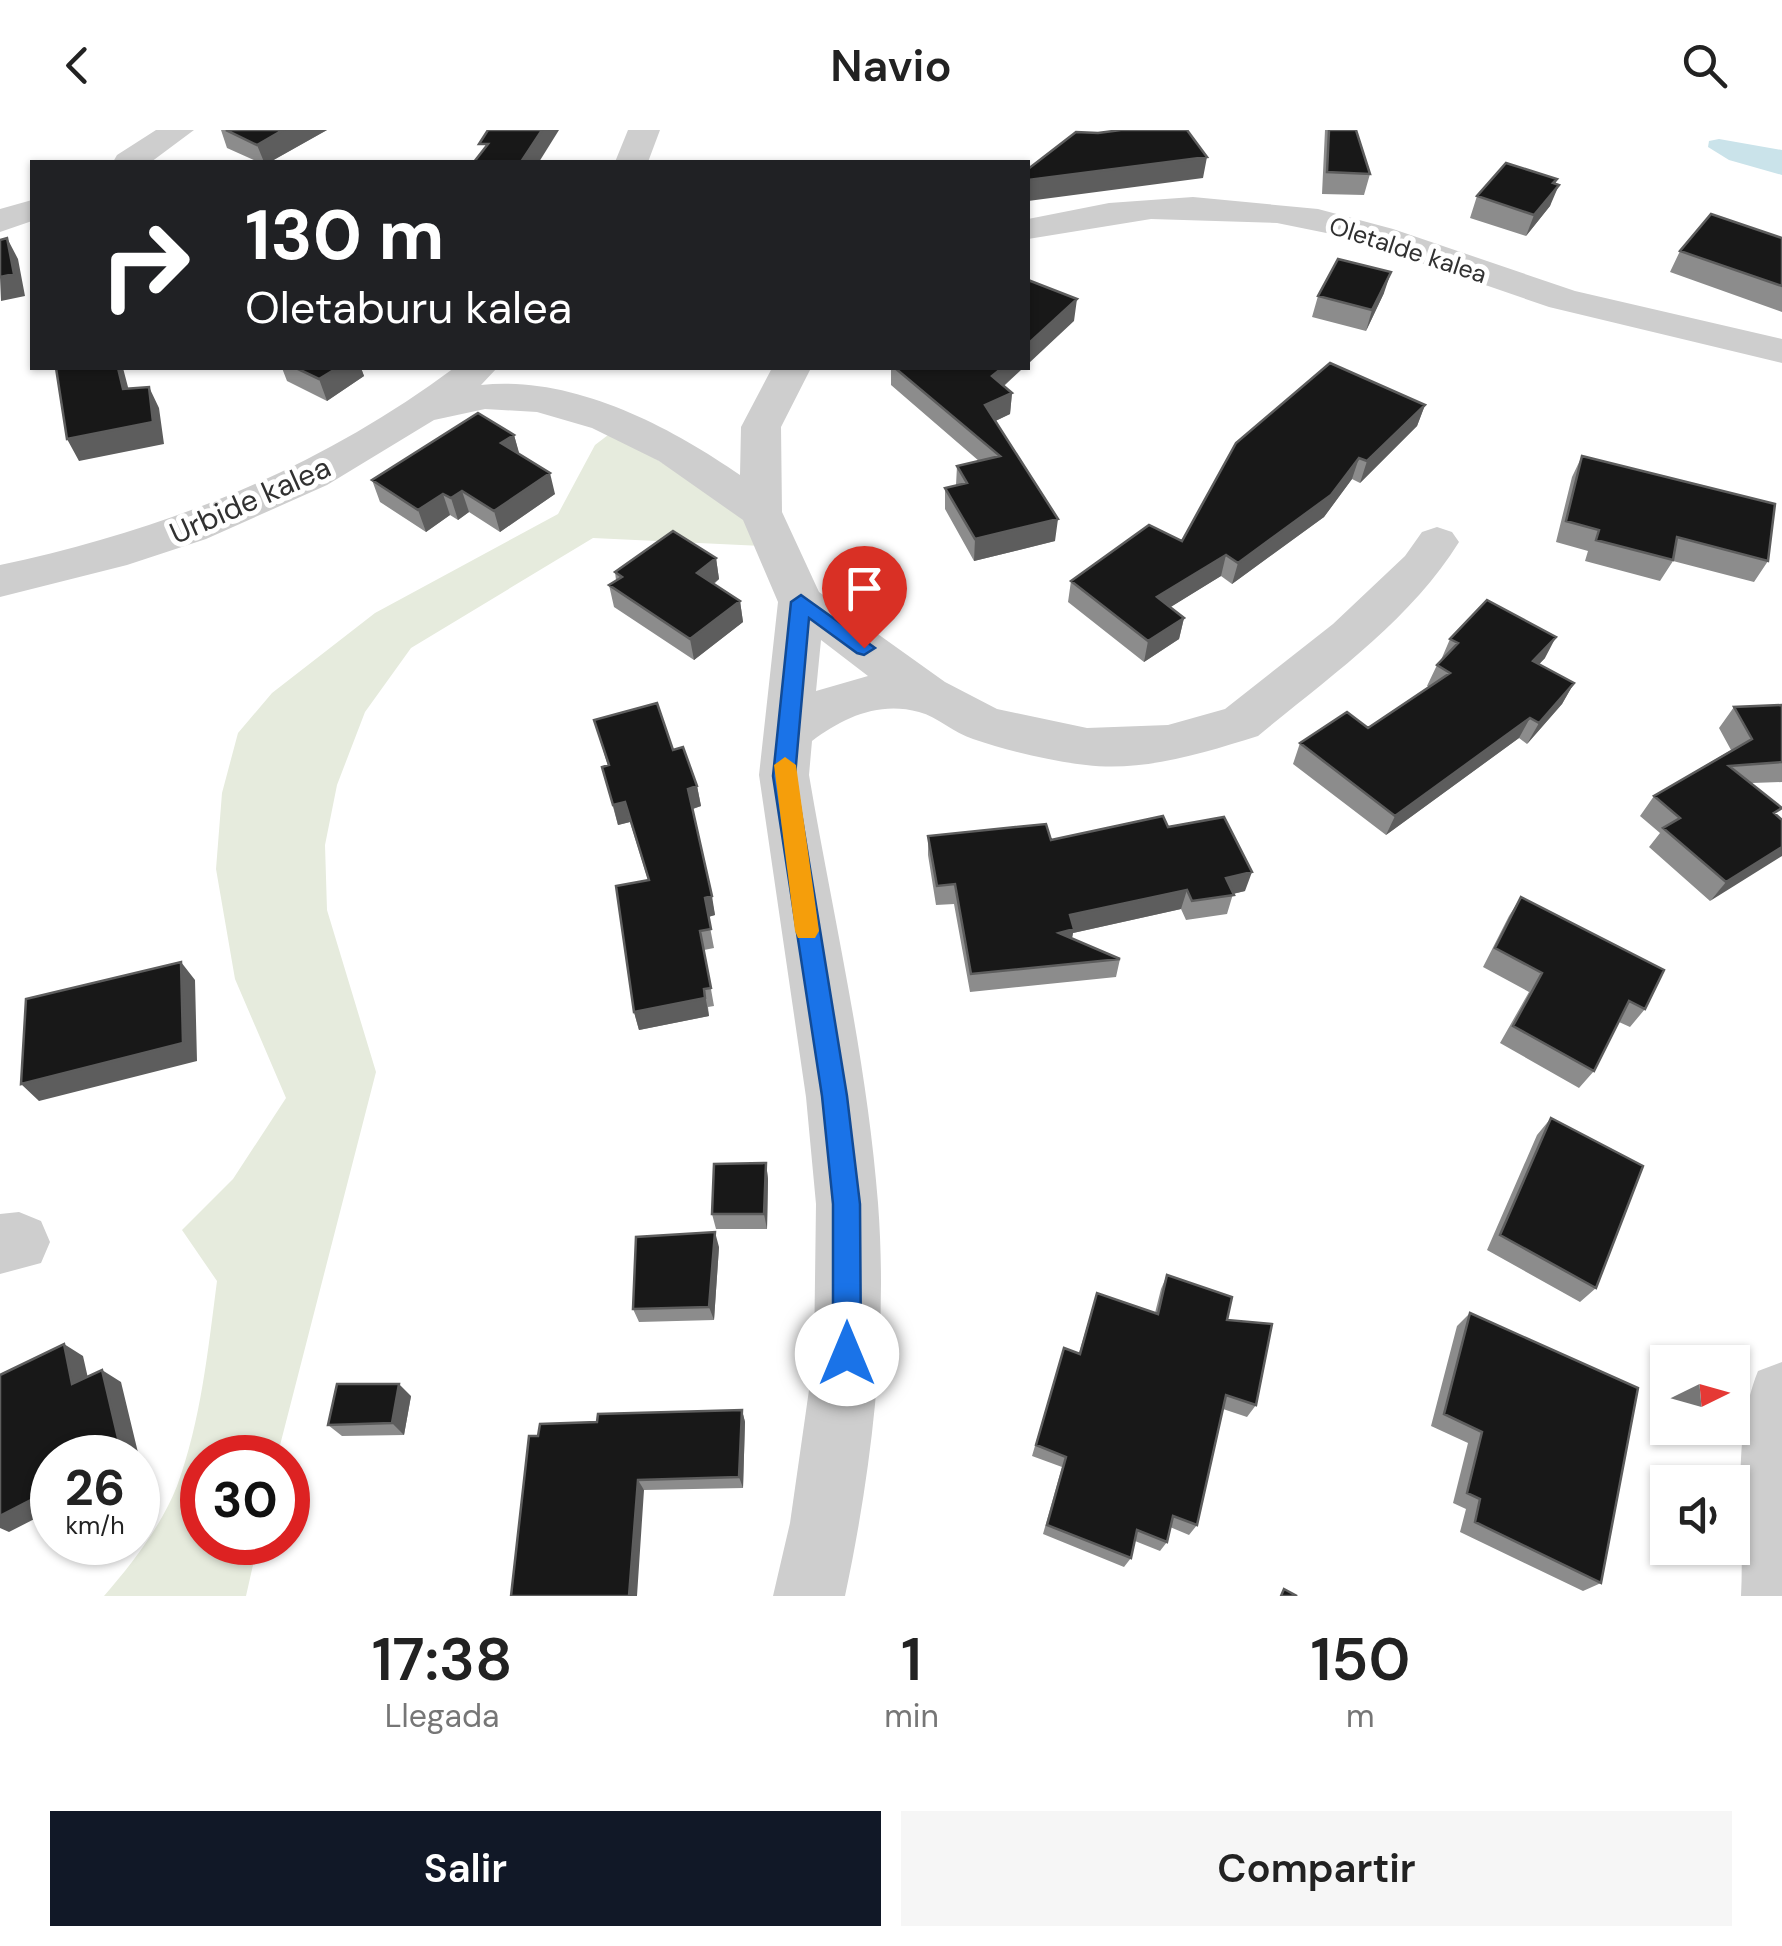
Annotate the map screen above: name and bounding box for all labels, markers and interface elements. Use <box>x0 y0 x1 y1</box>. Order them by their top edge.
text: Navio <box>830 36 952 95</box>
icon: back <box>50 38 105 93</box>
icon: search <box>1677 38 1732 93</box>
text: 130 m <box>245 190 444 281</box>
icon: right <box>80 200 210 330</box>
street label: Oletalde kalea <box>1325 209 1491 291</box>
text: Oletaburu kalea <box>245 278 572 337</box>
street label: Urbide kalea <box>164 447 336 553</box>
pin <box>822 546 907 649</box>
icon: arrive <box>837 561 892 616</box>
position arrow <box>795 1302 899 1406</box>
north arrow <box>1650 1345 1750 1445</box>
map controls <box>1650 1345 1750 1565</box>
speed limit sign: 30 <box>180 1435 310 1565</box>
text: 26 <box>65 1455 125 1521</box>
button: sound <box>1650 1465 1750 1565</box>
text: km/h <box>65 1509 125 1542</box>
text: 17:38 <box>372 1620 513 1699</box>
text: 1 <box>901 1620 922 1699</box>
text: 150 <box>1310 1620 1410 1699</box>
text: Llegada <box>385 1695 500 1737</box>
text: min <box>884 1695 939 1737</box>
text: m <box>1346 1695 1375 1737</box>
button: Salir <box>50 1811 881 1926</box>
button: Compartir <box>901 1811 1732 1926</box>

